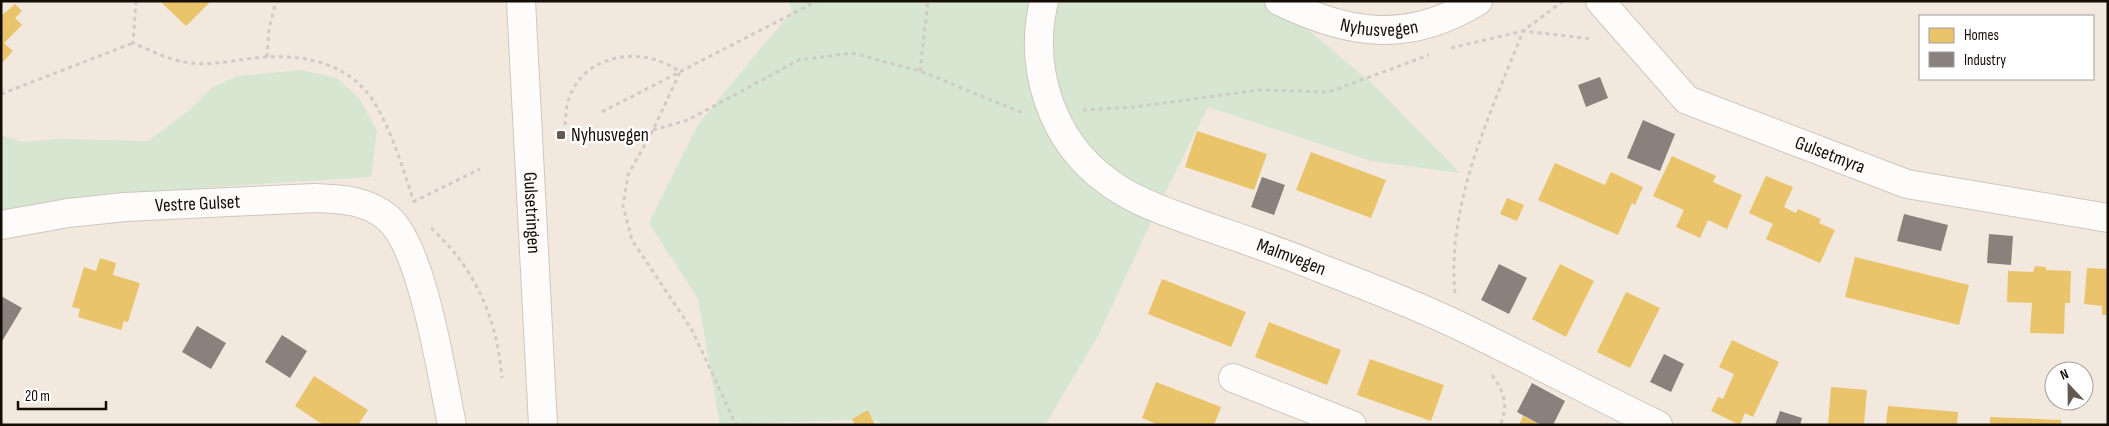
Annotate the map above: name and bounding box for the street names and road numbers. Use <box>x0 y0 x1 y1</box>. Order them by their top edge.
street label: Nyhusvegen <box>1338 13 1420 41</box>
street label: Gulsetmyra <box>1792 131 1868 178</box>
street label: Gulsetringen <box>518 171 546 254</box>
street label: Vestre Gulset <box>154 190 241 217</box>
street label: Malmvegen <box>1254 233 1329 281</box>

